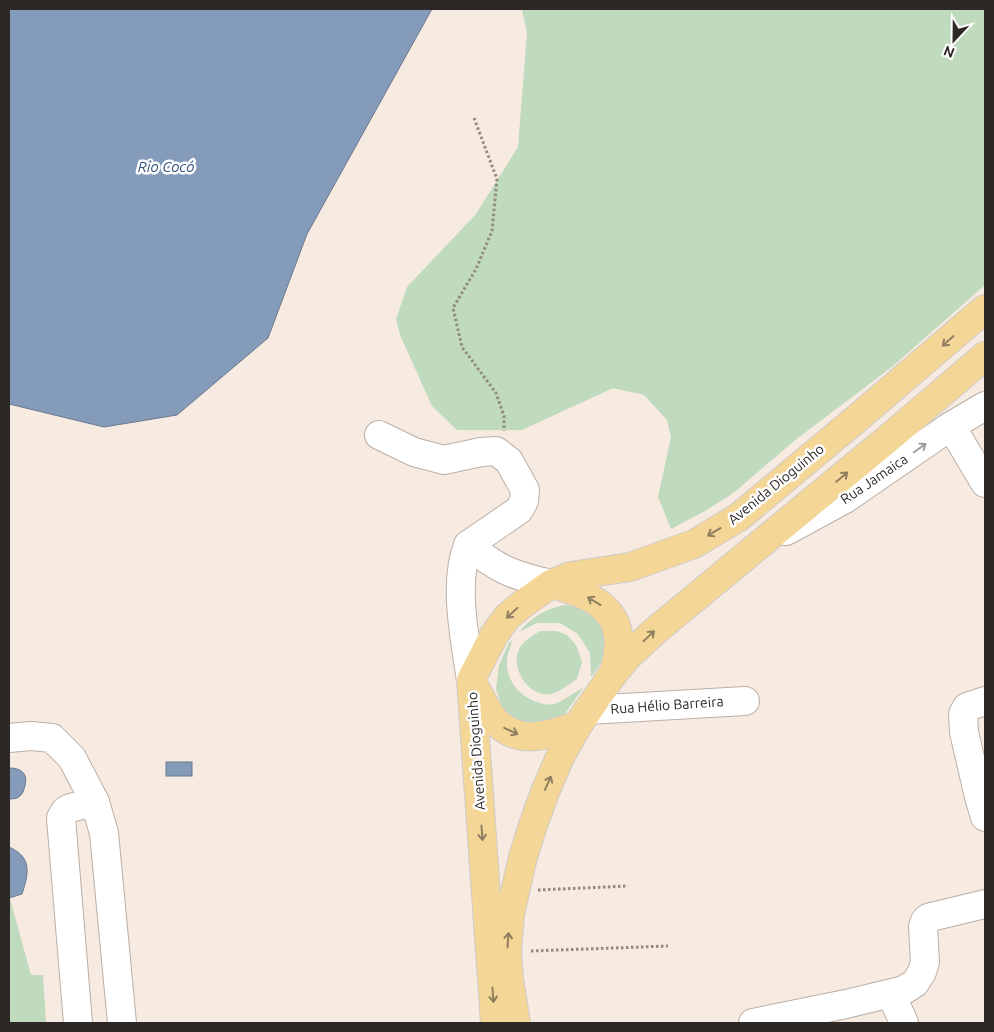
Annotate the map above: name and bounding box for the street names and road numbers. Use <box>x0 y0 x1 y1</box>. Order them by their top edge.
street label: Avenida Dioguinho <box>725 440 827 528</box>
street label: Rua Jamaica <box>837 451 911 507</box>
street label: Avenida Dioguinho <box>464 691 488 811</box>
street label: Rua Hélio Barreira <box>610 693 724 717</box>

